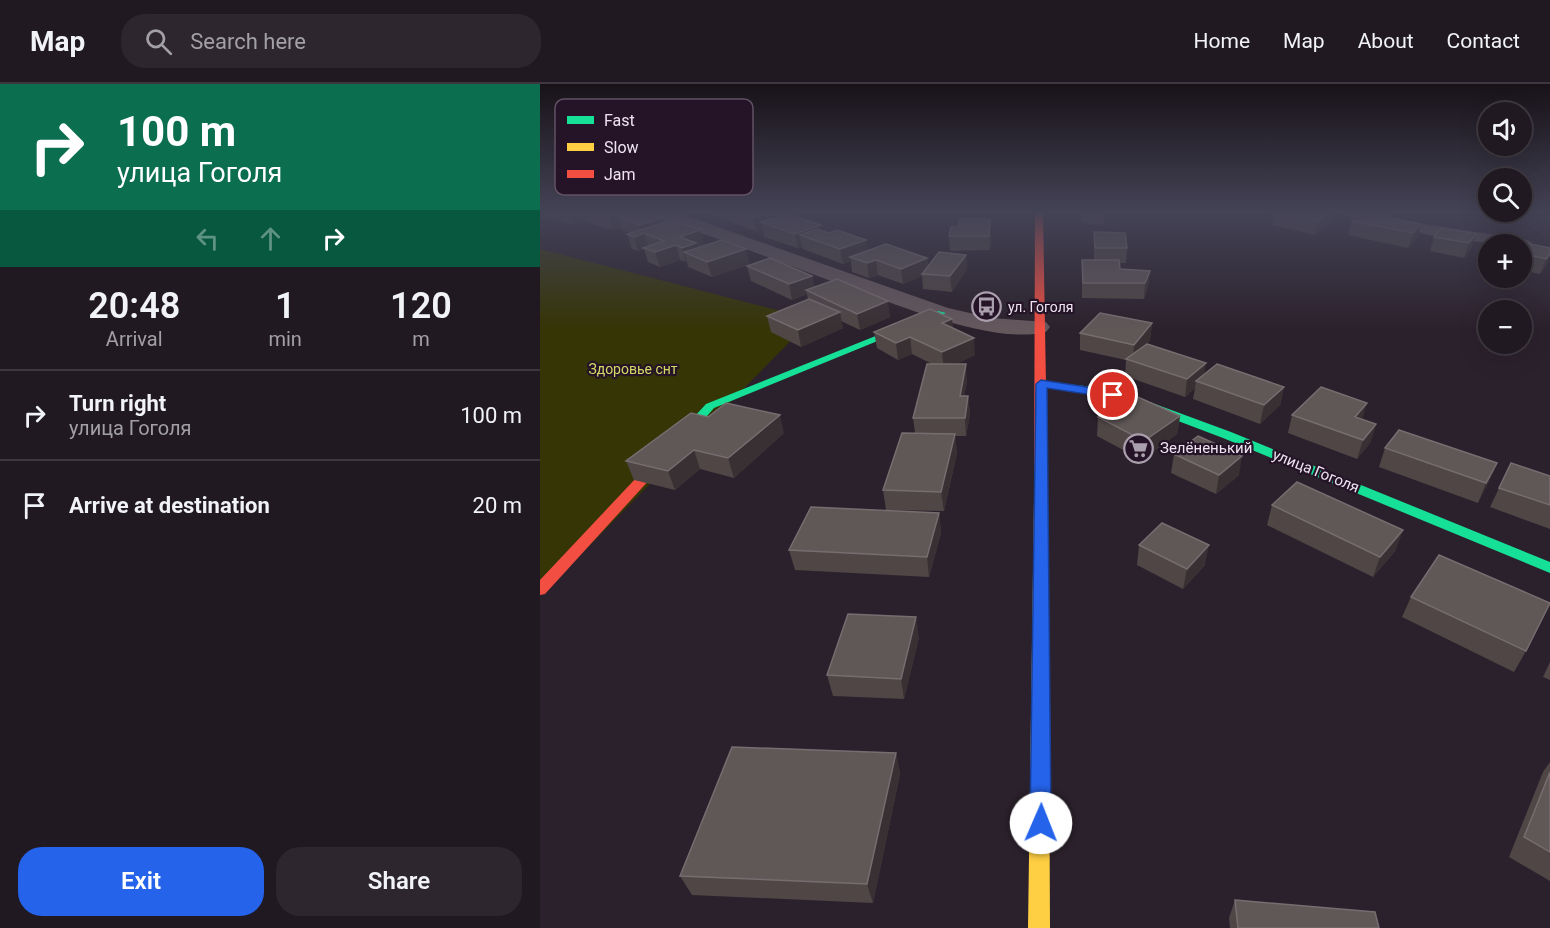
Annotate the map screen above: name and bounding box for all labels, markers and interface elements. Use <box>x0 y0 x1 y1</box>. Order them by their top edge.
search box <box>121 14 541 68</box>
text: Map <box>30 25 85 58</box>
icon: search <box>142 25 175 58</box>
text: Search here <box>190 29 306 54</box>
text: Home <box>1194 29 1250 53</box>
text: Map <box>1283 29 1325 53</box>
text: About <box>1358 29 1414 53</box>
text: Contact <box>1447 29 1520 53</box>
legend <box>555 99 753 195</box>
map controls <box>1478 102 1532 354</box>
button: sound <box>1478 102 1532 156</box>
text: 100 m <box>117 107 236 156</box>
icon: right <box>18 108 96 186</box>
text: Fast <box>604 111 635 130</box>
text: Slow <box>604 138 639 157</box>
text: улица Гоголя <box>117 157 282 189</box>
text: Jam <box>604 165 636 184</box>
button: search <box>1478 168 1532 222</box>
icon: left <box>191 222 224 255</box>
icon: ahead <box>254 222 287 255</box>
icon: right <box>317 222 350 255</box>
button: + <box>1478 234 1532 288</box>
text: 20:48 <box>88 285 180 327</box>
text: 1 <box>275 285 295 327</box>
text: 120 <box>390 285 452 327</box>
bus stop icon: ул. Гоголя <box>971 291 1003 323</box>
place label: ул. Гоголя <box>1008 299 1073 315</box>
button: − <box>1478 300 1532 354</box>
text: Arrival <box>106 327 163 351</box>
text: min <box>268 327 302 351</box>
text: m <box>412 327 430 351</box>
park label: Здоровье снт <box>588 361 678 377</box>
pin <box>1087 369 1138 420</box>
icon: arrive <box>1096 378 1129 411</box>
text: Turn right <box>69 391 166 416</box>
icon: right <box>18 399 51 432</box>
text: 100 m <box>460 403 522 428</box>
text: улица Гоголя <box>69 416 192 440</box>
supermarket icon: Зелёненький <box>1123 432 1155 464</box>
place label: Зелёненький <box>1160 439 1252 457</box>
street label: улица Гоголя <box>1270 445 1362 497</box>
icon: arrive <box>18 489 51 522</box>
text: Arrive at destination <box>69 493 270 518</box>
text: 20 m <box>473 493 522 518</box>
position arrow <box>1009 791 1073 855</box>
button: Exit <box>18 847 264 916</box>
button: Share <box>276 847 522 916</box>

